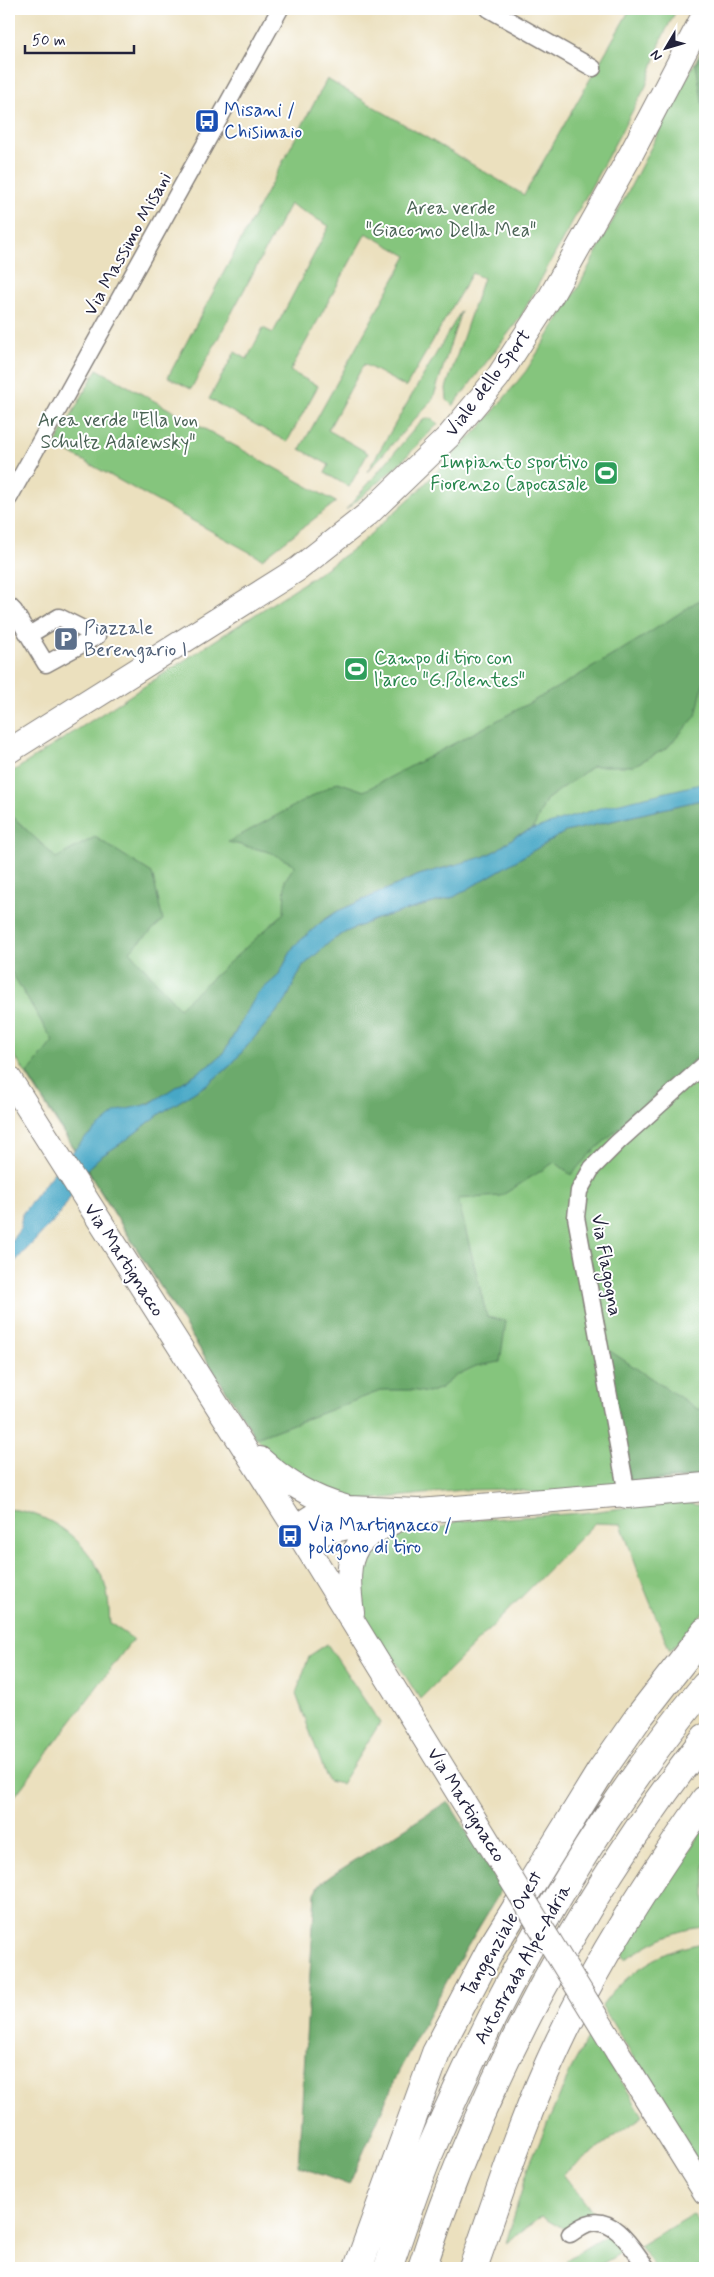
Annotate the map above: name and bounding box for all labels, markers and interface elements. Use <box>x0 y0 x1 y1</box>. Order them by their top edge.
scale bar <box>25 22 134 54</box>
north arrow <box>642 22 692 72</box>
text: 50 m <box>32 31 66 51</box>
text: N <box>647 46 667 65</box>
place label: Misani / Chisimaio <box>224 98 302 145</box>
bus stop icon: Misani / Chisimaio <box>194 108 220 134</box>
street label: Via Massimo Misani <box>78 168 178 320</box>
park label: Area verde "Giacomo Della Mea" <box>366 196 536 243</box>
street label: Viale dello Sport <box>439 324 537 442</box>
park label: Area verde "Ella von Schultz Adaiewsky" <box>38 408 198 456</box>
place label: Impianto sportivo Fiorenzo Capocasale <box>430 450 588 497</box>
sports icon: Impianto sportivo Fiorenzo Capocasale <box>593 460 619 486</box>
place label: Piazzale Berengario I <box>84 616 187 664</box>
parking icon: Piazzale Berengario I <box>53 626 79 652</box>
place label: Campo di tiro con l'arco "G.Polentes" <box>374 646 525 693</box>
sports icon: Campo di tiro con l'arco "G.Polentes" <box>343 656 369 682</box>
street label: Via Martignacco <box>77 1198 170 1322</box>
street label: Via Flagogna <box>583 1212 627 1318</box>
place label: Via Martignacco / poligono di tiro <box>308 1513 452 1561</box>
bus stop icon: Via Martignacco / poligono di tiro <box>277 1523 303 1549</box>
street label: Via Martignacco <box>420 1743 511 1868</box>
street label: Tangenziale Ovest <box>456 1866 550 2003</box>
street label: Autostrada Alpe-Adria <box>469 1879 578 2049</box>

